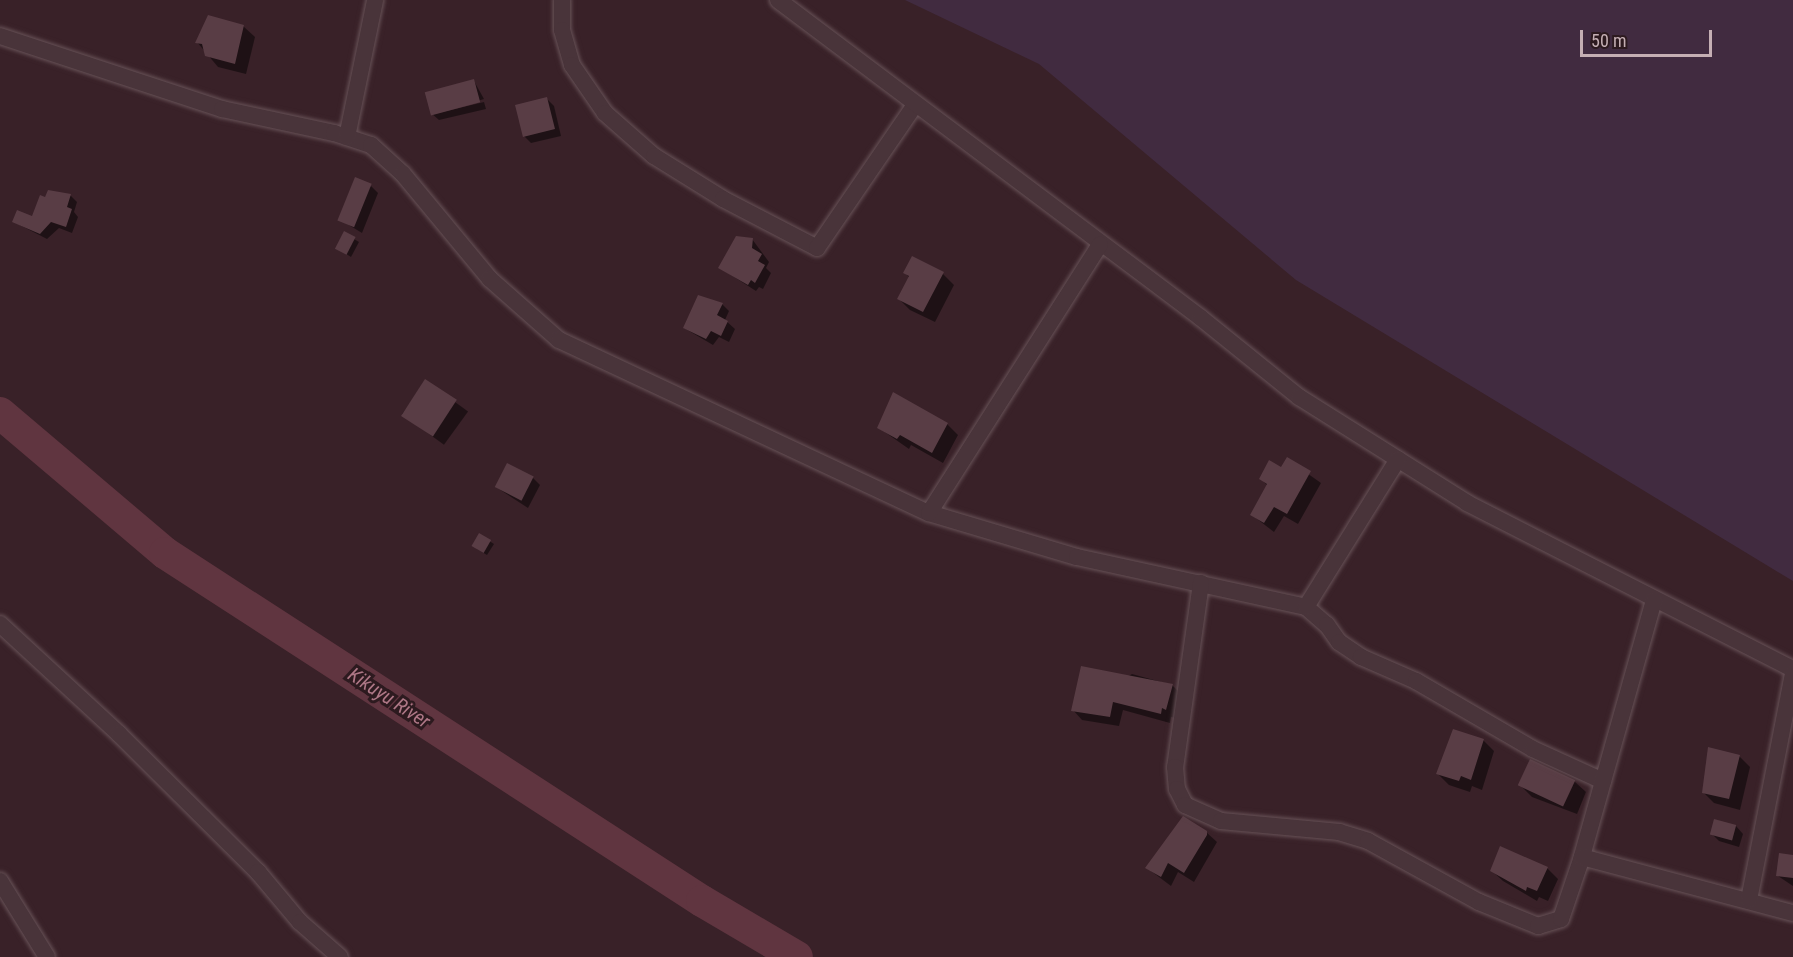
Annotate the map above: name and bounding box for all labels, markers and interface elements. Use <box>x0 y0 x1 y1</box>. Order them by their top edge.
scale bar <box>1583 18 1715 56</box>
text: 50 m <box>1591 30 1626 51</box>
water label: Kikuyu River <box>343 663 435 733</box>

